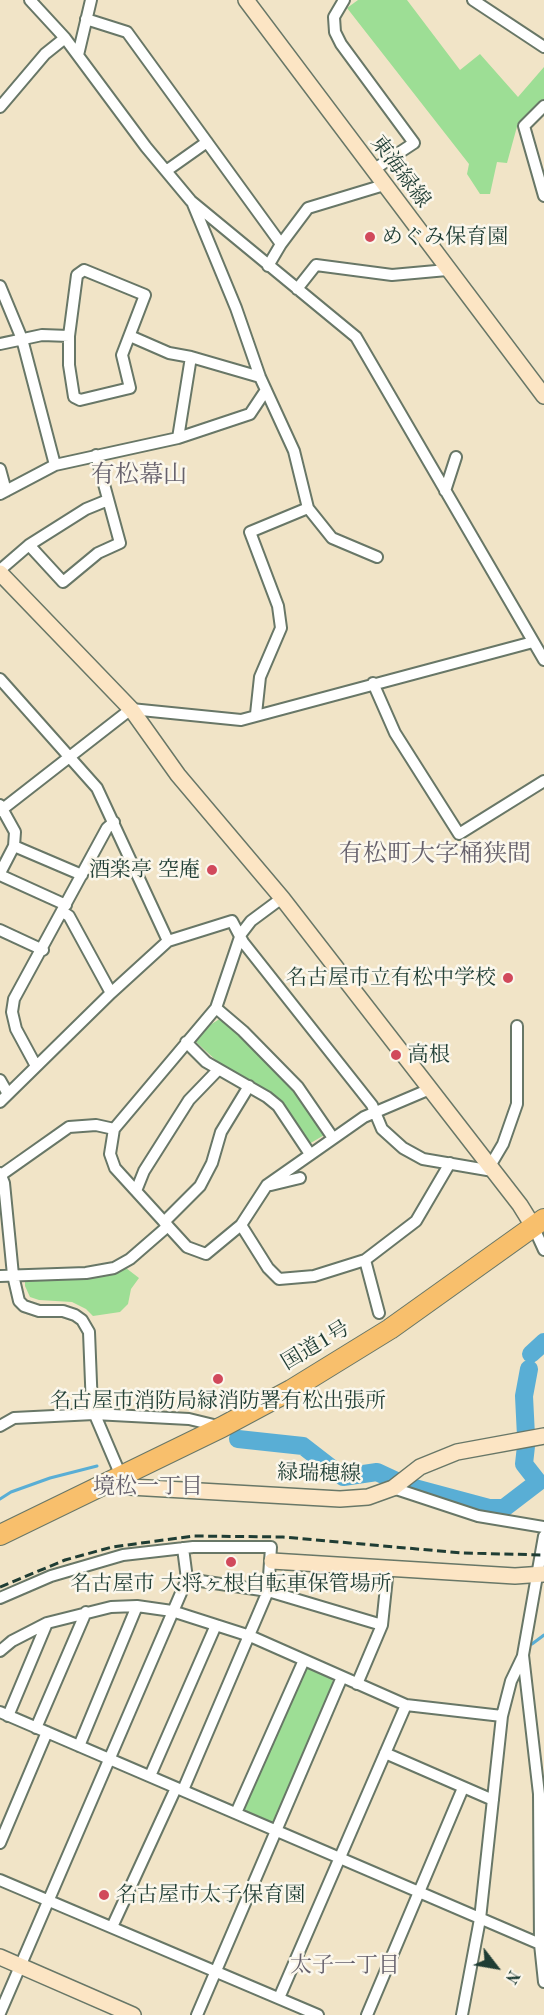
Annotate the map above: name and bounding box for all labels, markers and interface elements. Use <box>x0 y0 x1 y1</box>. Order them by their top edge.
street label: 東海緑線 <box>365 131 435 213</box>
place label: めぐみ保育園 <box>382 224 508 250</box>
marker: めぐみ保育園 <box>363 230 377 244</box>
district label: 有松幕山 <box>91 462 187 490</box>
district label: 有松町大字桶狭間 <box>339 841 531 869</box>
place label: 酒楽亭 空庵 <box>89 857 200 883</box>
marker: 酒楽亭 空庵 <box>205 863 219 877</box>
place label: 名古屋市立有松中学校 <box>286 965 496 991</box>
marker: 名古屋市立有松中学校 <box>501 971 515 985</box>
place label: 高根 <box>408 1042 450 1068</box>
marker: 高根 <box>389 1048 403 1062</box>
street label: 国道1号 <box>277 1316 355 1376</box>
marker: 名古屋市消防局緑消防署有松出張所 <box>211 1372 225 1386</box>
place label: 名古屋市消防局緑消防署有松出張所 <box>50 1388 386 1414</box>
street label: 緑瑞穂線 <box>277 1461 361 1487</box>
district label: 境松一丁目 <box>93 1474 203 1500</box>
marker: 名古屋市 大将ヶ根自転車保管場所 <box>224 1555 238 1569</box>
place label: 名古屋市 大将ヶ根自転車保管場所 <box>71 1571 391 1597</box>
place label: 名古屋市太子保育園 <box>116 1882 305 1908</box>
marker: 名古屋市太子保育園 <box>97 1888 111 1902</box>
north arrow <box>466 1937 526 1997</box>
district label: 太子一丁目 <box>290 1953 400 1979</box>
text: N <box>501 1967 521 1986</box>

